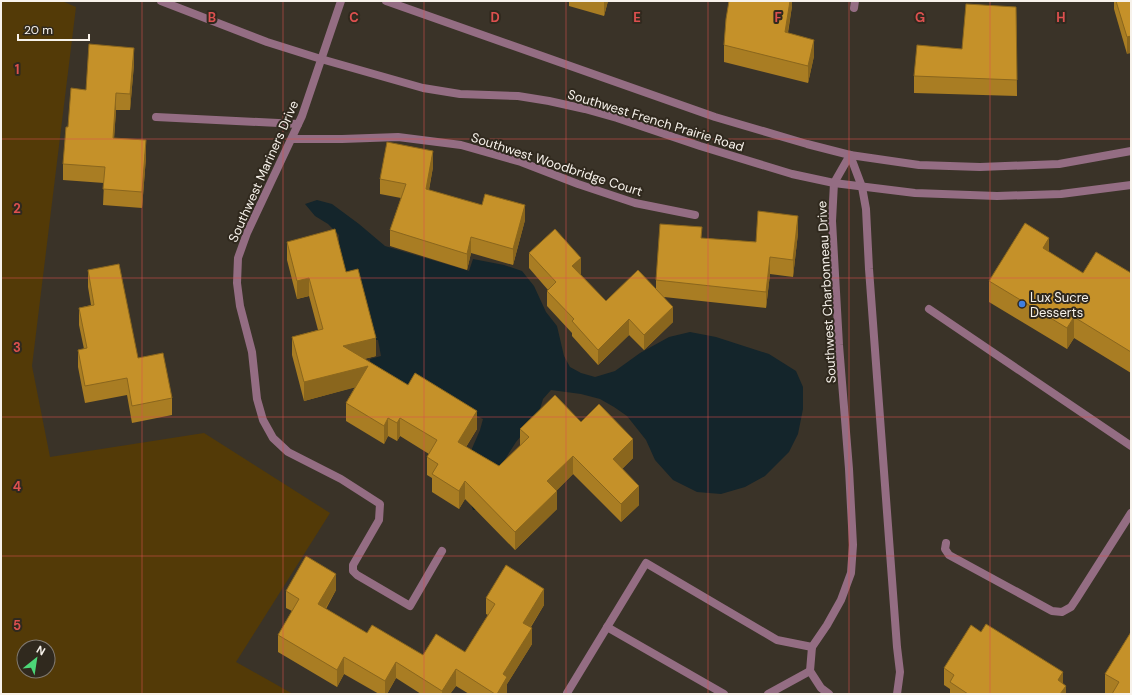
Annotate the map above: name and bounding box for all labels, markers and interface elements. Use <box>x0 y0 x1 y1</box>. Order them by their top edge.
text: B <box>208 9 216 26</box>
text: C <box>349 9 359 26</box>
text: D <box>490 9 500 26</box>
text: E <box>633 9 641 26</box>
text: F <box>774 9 782 26</box>
text: G <box>915 9 925 26</box>
text: H <box>1056 9 1066 26</box>
scale bar <box>18 16 89 42</box>
text: 20 m <box>24 22 53 38</box>
text: 1 <box>15 61 19 78</box>
street label: Southwest French Prairie Road <box>566 86 746 155</box>
street label: Southwest Mariners Drive <box>224 98 302 245</box>
street label: Southwest Woodbridge Court <box>469 129 645 200</box>
text: 2 <box>13 200 21 217</box>
street label: Southwest Charbonneau Drive <box>813 200 840 384</box>
place label: Lux Sucre Desserts <box>1030 289 1089 321</box>
marker: Lux Sucre Desserts <box>1017 299 1027 309</box>
text: 3 <box>13 339 21 356</box>
text: 4 <box>13 478 21 495</box>
text: 5 <box>13 617 21 634</box>
north arrow <box>16 639 56 679</box>
text: N <box>34 642 48 658</box>

